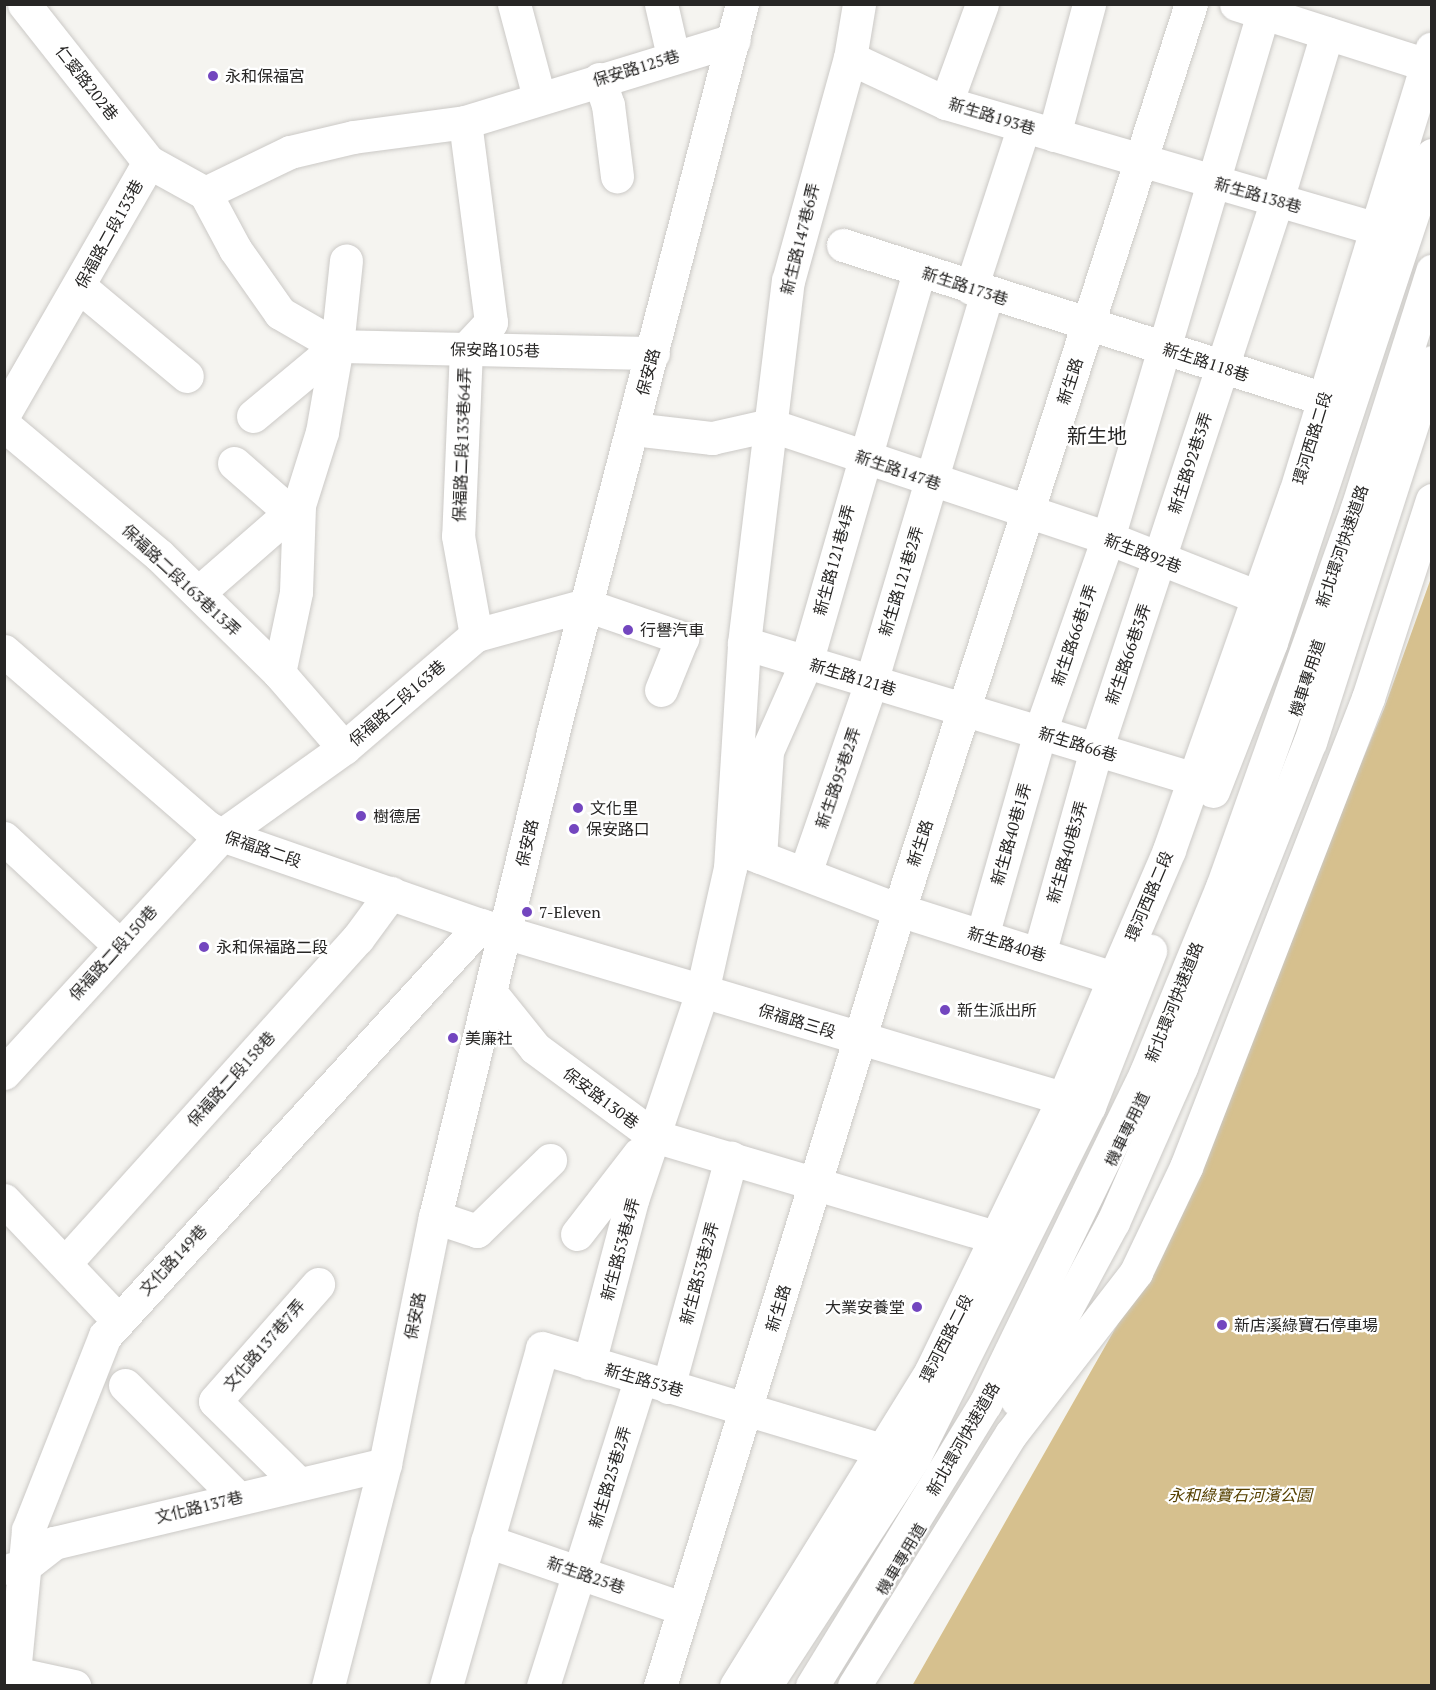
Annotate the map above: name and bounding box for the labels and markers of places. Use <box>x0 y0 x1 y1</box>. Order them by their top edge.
place label: 永和保福宮 <box>225 66 305 86</box>
marker: 永和保福宮 <box>206 69 220 83</box>
place label: 行譽汽車 <box>640 620 704 640</box>
marker: 行譽汽車 <box>621 623 635 637</box>
place label: 文化里 <box>590 798 638 818</box>
marker: 文化里 <box>571 801 585 815</box>
place label: 樹德居 <box>373 806 421 826</box>
marker: 樹德居 <box>354 809 368 823</box>
place label: 保安路口 <box>586 819 650 839</box>
marker: 保安路口 <box>567 822 581 836</box>
place label: 7-Eleven <box>539 902 601 922</box>
marker: 7-Eleven <box>520 905 534 919</box>
place label: 永和保福路二段 <box>216 937 328 957</box>
marker: 永和保福路二段 <box>197 940 211 954</box>
place label: 新生派出所 <box>957 1000 1037 1020</box>
marker: 新生派出所 <box>938 1003 952 1017</box>
place label: 美廉社 <box>465 1028 513 1048</box>
marker: 美廉社 <box>446 1031 460 1045</box>
place label: 大業安養堂 <box>825 1297 905 1317</box>
marker: 大業安養堂 <box>910 1300 924 1314</box>
place label: 新店溪綠寶石停車場 <box>1234 1315 1378 1335</box>
marker: 新店溪綠寶石停車場 <box>1215 1318 1229 1332</box>

